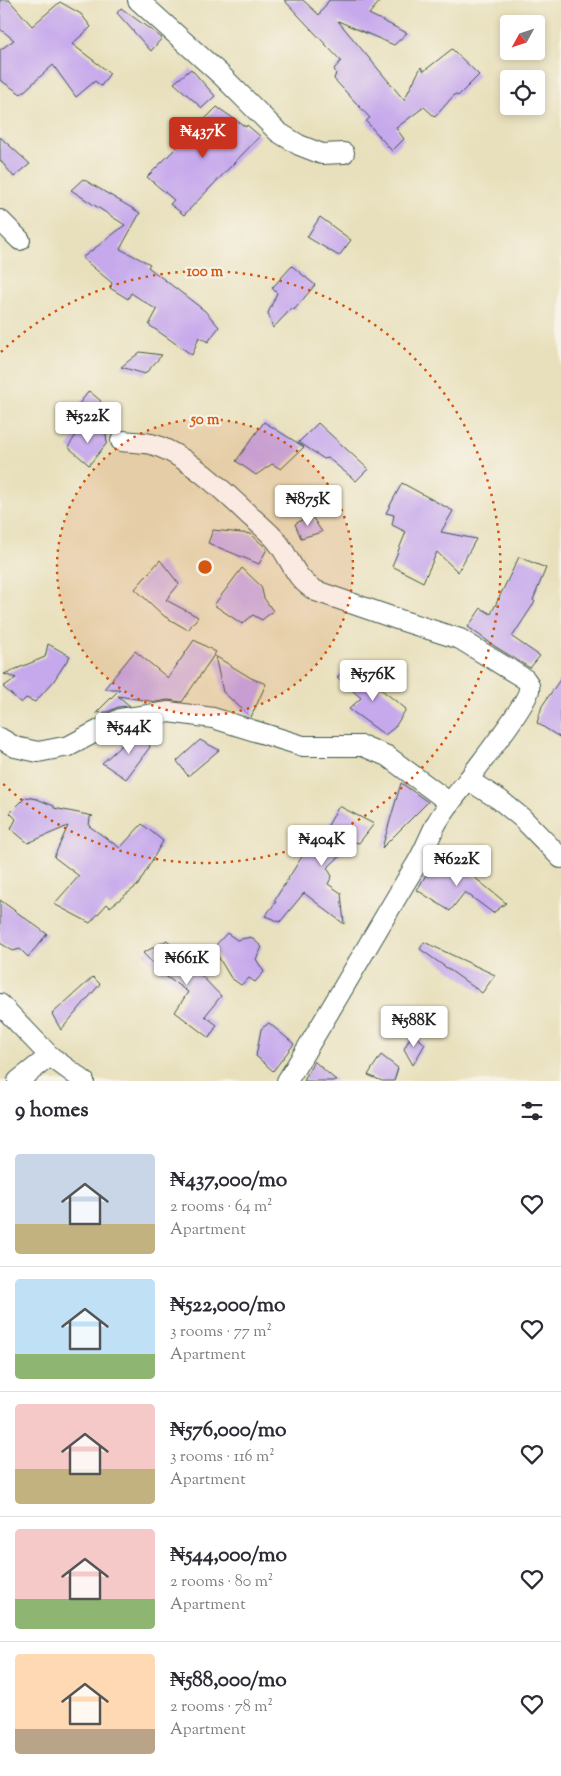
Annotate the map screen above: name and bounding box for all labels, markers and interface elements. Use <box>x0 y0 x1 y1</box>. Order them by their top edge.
north arrow <box>500 15 545 60</box>
map controls <box>500 15 545 115</box>
button: locate <box>500 70 545 115</box>
pin: ₦437K <box>168 116 238 159</box>
text: ₦437K <box>180 121 226 144</box>
text: 100 m <box>187 262 224 283</box>
pin: ₦522K <box>53 402 123 444</box>
text: ₦522K <box>66 406 110 429</box>
text: 50 m <box>190 410 220 431</box>
pin: ₦875K <box>273 484 343 527</box>
text: ₦875K <box>286 489 330 512</box>
centre of rings <box>196 558 214 576</box>
pin: ₦576K <box>338 660 408 702</box>
text: ₦576K <box>351 664 395 687</box>
pin: ₦544K <box>94 712 164 755</box>
text: ₦544K <box>107 717 151 740</box>
pin: ₦404K <box>287 824 357 867</box>
text: ₦404K <box>299 829 345 852</box>
pin: ₦622K <box>422 844 492 887</box>
text: ₦622K <box>434 849 480 872</box>
pin: ₦661K <box>152 944 222 986</box>
text: ₦661K <box>165 948 209 971</box>
pin: ₦588K <box>379 1006 449 1048</box>
text: ₦588K <box>392 1010 436 1033</box>
text: 9 homes <box>15 1096 88 1126</box>
icon: filters <box>518 1097 546 1125</box>
text: ₦437,000/mo <box>170 1166 287 1196</box>
icon: home <box>55 1174 115 1234</box>
icon: heart <box>518 1190 546 1218</box>
text: 2 rooms · 64 m² <box>170 1196 273 1219</box>
text: Apartment <box>170 1219 246 1242</box>
text: ₦522,000/mo <box>170 1291 285 1321</box>
icon: home <box>55 1299 115 1359</box>
icon: heart <box>518 1315 546 1343</box>
text: 3 rooms · 77 m² <box>170 1321 272 1344</box>
text: Apartment <box>170 1344 246 1367</box>
text: ₦576,000/mo <box>170 1416 286 1446</box>
icon: home <box>55 1424 115 1484</box>
icon: heart <box>518 1440 546 1468</box>
text: 3 rooms · 116 m² <box>170 1446 275 1469</box>
text: Apartment <box>170 1469 246 1492</box>
text: ₦544,000/mo <box>170 1541 287 1571</box>
icon: home <box>55 1549 115 1609</box>
icon: heart <box>518 1565 546 1593</box>
text: 2 rooms · 80 m² <box>170 1571 273 1594</box>
text: Apartment <box>170 1594 246 1617</box>
text: ₦588,000/mo <box>170 1666 287 1696</box>
icon: home <box>55 1674 115 1734</box>
icon: heart <box>518 1690 546 1718</box>
text: 2 rooms · 78 m² <box>170 1696 273 1719</box>
text: Apartment <box>170 1719 246 1742</box>

